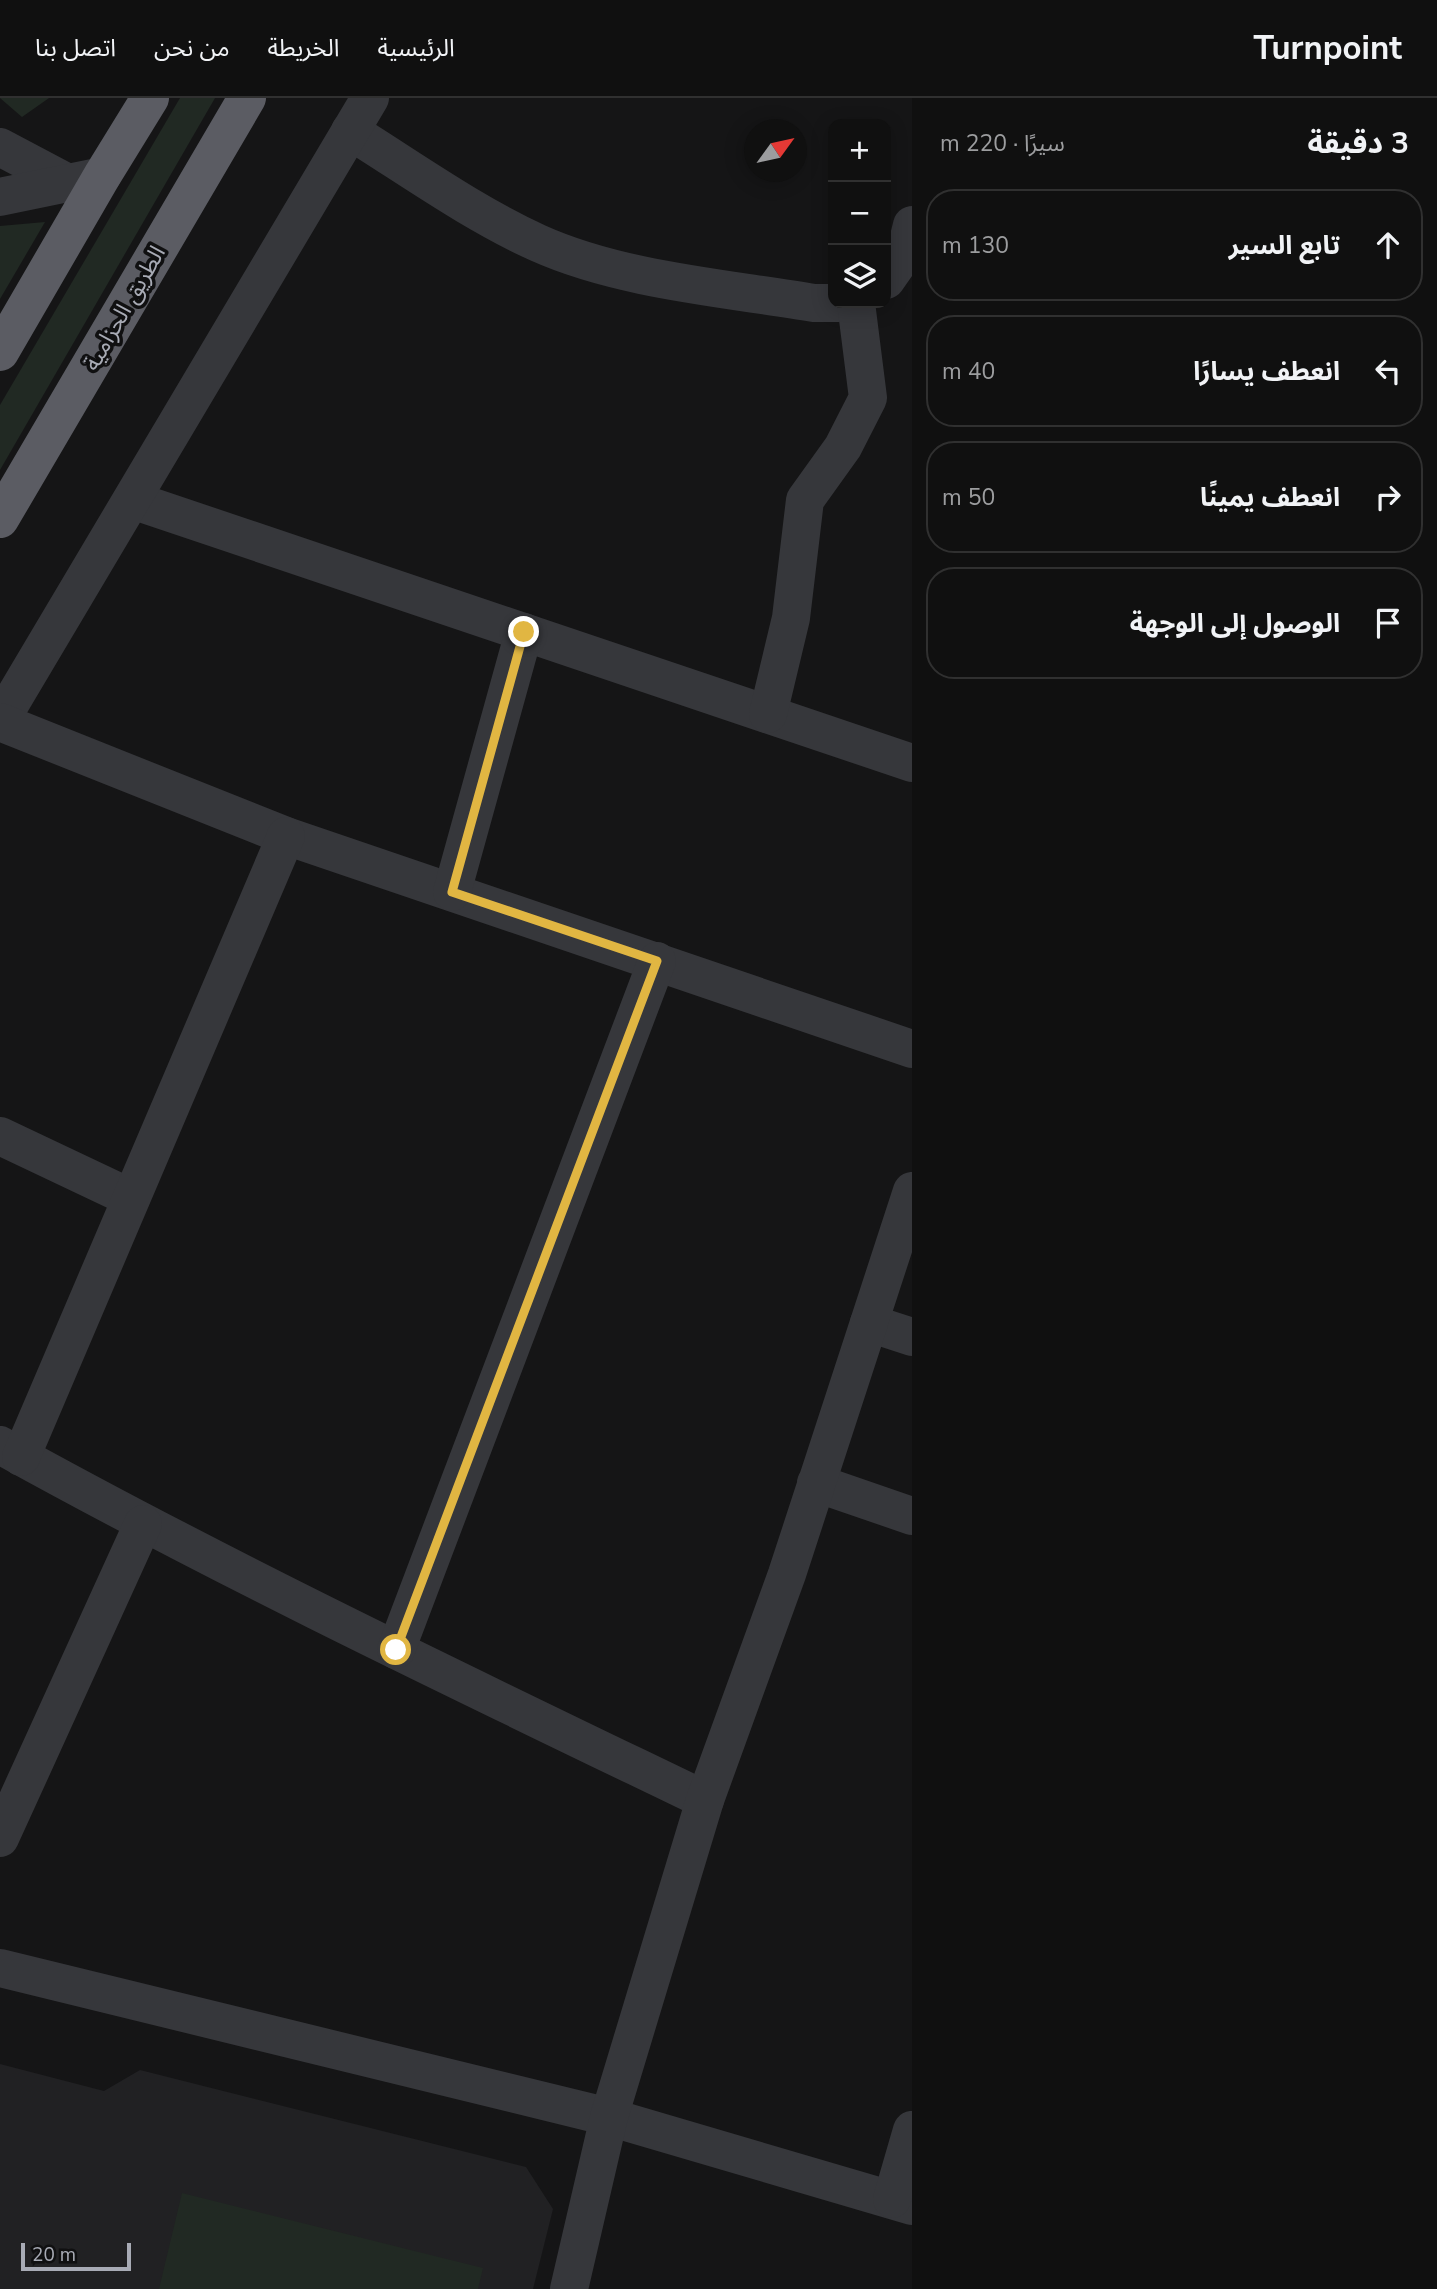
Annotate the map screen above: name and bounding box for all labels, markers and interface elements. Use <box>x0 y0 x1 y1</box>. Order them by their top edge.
text: Turnpoint <box>1253 26 1402 71</box>
text: اتصل بنا <box>35 32 116 64</box>
text: من نحن <box>154 32 230 64</box>
text: الخريطة <box>268 32 340 64</box>
text: الرئيسية <box>378 32 455 64</box>
north arrow <box>744 119 807 182</box>
map controls <box>828 119 891 308</box>
button: + <box>828 119 891 182</box>
text: 3 دقيقة <box>1307 123 1409 164</box>
text: سيرًا · 220 m <box>940 128 1065 159</box>
button: − <box>828 182 891 245</box>
icon: ahead <box>1369 226 1407 264</box>
text: تابع السير <box>1229 228 1340 263</box>
text: 130 m <box>942 230 1009 261</box>
street label: الطريق الحزامية <box>76 240 173 376</box>
button: layers <box>828 245 891 308</box>
icon: left <box>1369 352 1407 390</box>
text: انعطف يسارًا <box>1193 354 1340 389</box>
text: 40 m <box>942 356 995 387</box>
icon: right <box>1369 478 1407 516</box>
text: انعطف يمينًا <box>1200 480 1340 515</box>
text: 50 m <box>942 482 995 513</box>
icon: arrive <box>1369 604 1407 642</box>
text: الوصول إلى الوجهة <box>1130 606 1340 641</box>
route end <box>508 616 539 647</box>
route start <box>380 1634 411 1665</box>
scale bar <box>21 2240 131 2272</box>
text: 20 m <box>32 2242 76 2268</box>

